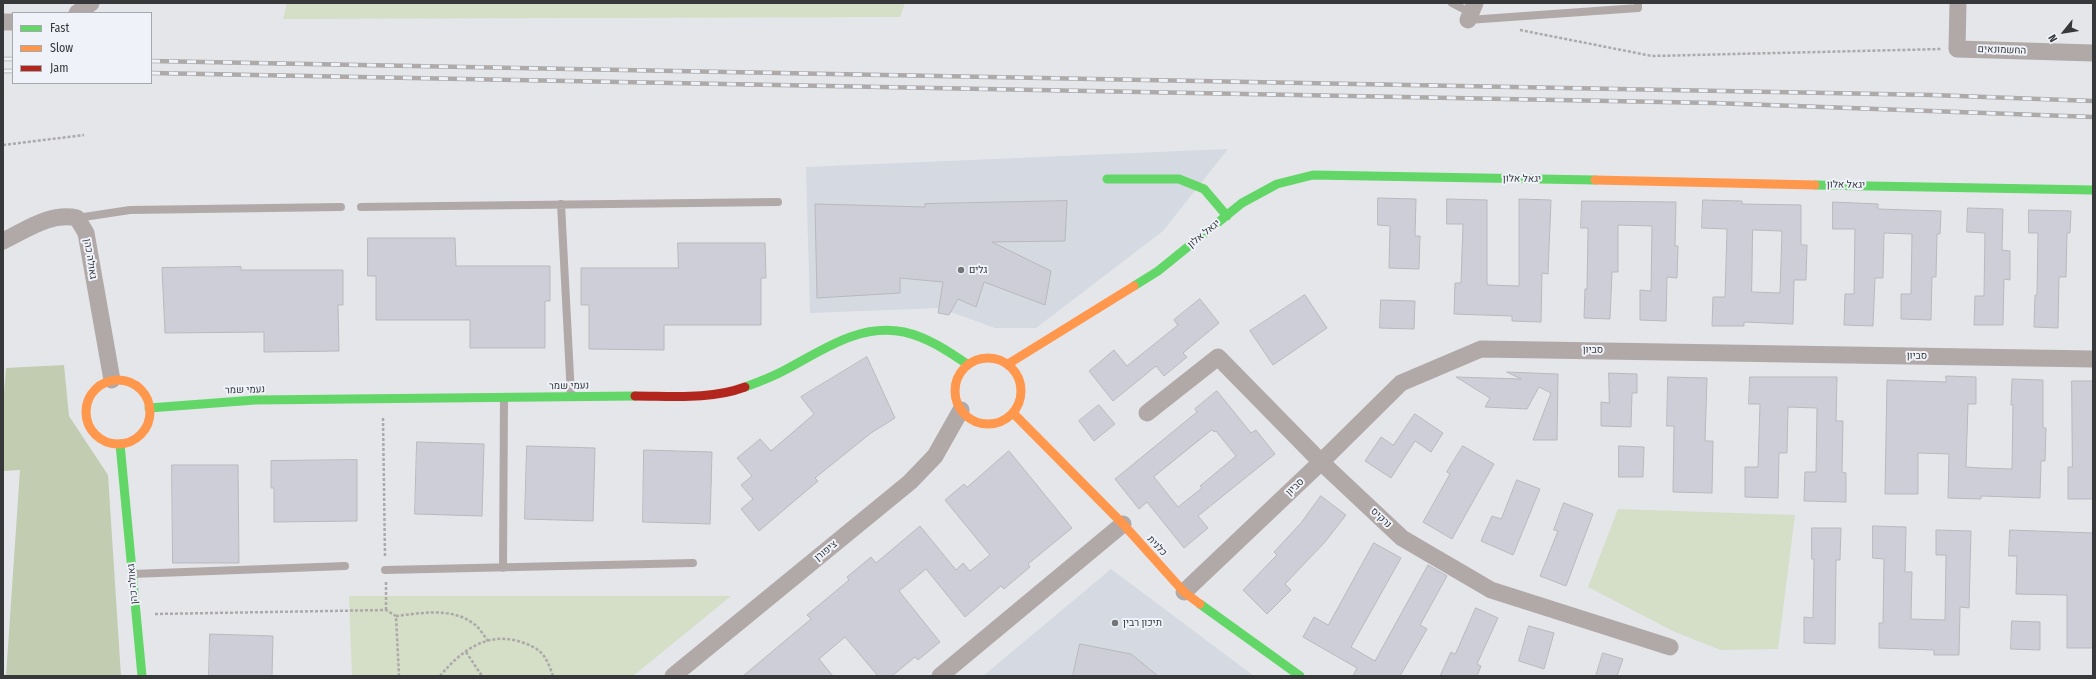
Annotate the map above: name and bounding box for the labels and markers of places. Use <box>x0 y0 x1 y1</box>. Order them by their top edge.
place label: גלים <box>969 264 987 276</box>
marker: גלים <box>956 265 966 275</box>
place label: תיכון רבין <box>1123 617 1162 629</box>
marker: תיכון רבין <box>1110 618 1120 628</box>

